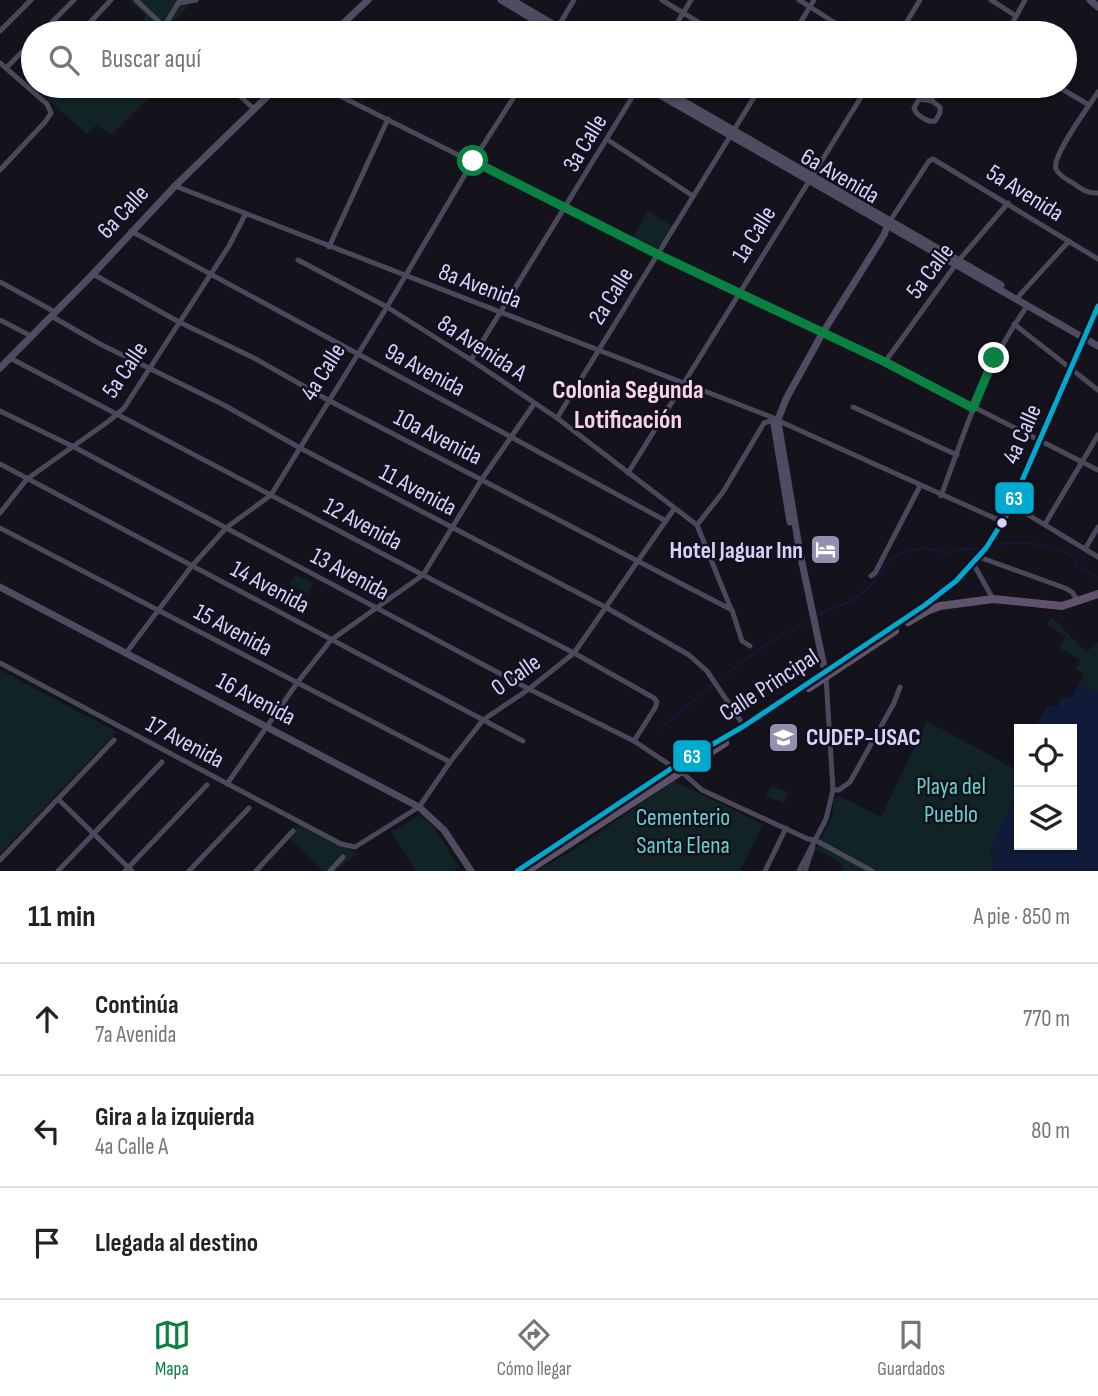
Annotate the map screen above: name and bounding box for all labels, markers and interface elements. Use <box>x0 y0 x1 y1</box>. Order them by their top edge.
search box <box>21 21 1077 98</box>
icon: search <box>45 41 83 79</box>
text: Buscar aquí <box>101 44 201 75</box>
street label: 3a Calle <box>557 109 613 177</box>
street label: 6a Avenida <box>795 142 885 210</box>
route start <box>457 145 488 176</box>
street label: 5a Avenida <box>981 158 1069 228</box>
street label: 6a Calle <box>91 179 155 245</box>
street label: 1a Calle <box>726 201 782 267</box>
street label: 5a Calle <box>900 238 960 304</box>
street label: 8a Avenida <box>435 257 525 315</box>
street label: 2a Calle <box>582 262 640 330</box>
street label: 8a Avenida A <box>432 309 533 388</box>
street label: 5a Calle <box>96 336 154 404</box>
street label: 9a Avenida <box>380 337 470 403</box>
street label: 4a Calle <box>294 338 352 406</box>
route end <box>978 342 1009 373</box>
district label: Colonia Segunda Lotificación <box>552 375 704 436</box>
street label: 4a Calle <box>996 400 1048 468</box>
street label: 10a Avenida <box>389 403 487 471</box>
street label: 11 Avenida <box>374 458 462 522</box>
line badge: 63 <box>994 481 1035 515</box>
text: 63 <box>1005 488 1023 511</box>
street label: 12 Avenida <box>319 491 407 557</box>
unlabelled marker <box>995 516 1009 530</box>
hotel icon: Hotel Jaguar Inn <box>809 533 843 567</box>
place label: Hotel Jaguar Inn <box>670 536 803 565</box>
street label: 13 Avenida <box>306 541 394 607</box>
street label: 14 Avenida <box>226 554 314 620</box>
street label: 15 Avenida <box>189 597 277 663</box>
street label: Calle Principal <box>714 642 824 728</box>
street label: 0 Calle <box>486 648 546 702</box>
street label: 16 Avenida <box>211 666 301 732</box>
street label: 17 Avenida <box>141 709 229 775</box>
school or university icon: CUDEP-USAC <box>766 720 800 754</box>
place label: CUDEP-USAC <box>806 723 921 752</box>
map controls <box>1014 724 1077 850</box>
button: locate <box>1014 724 1077 787</box>
line badge: 63 <box>672 739 712 773</box>
text: 63 <box>683 746 701 769</box>
park label: Playa del Pueblo <box>916 772 986 829</box>
button: layers <box>1014 787 1077 850</box>
park label: Cementerio Santa Elena <box>636 803 730 860</box>
text: 11 min <box>28 899 96 935</box>
text: A pie · 850 m <box>974 903 1070 931</box>
text: Continúa <box>95 990 179 1021</box>
icon: ahead <box>28 1000 66 1038</box>
text: 770 m <box>1023 1005 1070 1033</box>
text: 7a Avenida <box>95 1021 176 1049</box>
text: Gira a la izquierda <box>95 1102 255 1133</box>
icon: left <box>28 1112 66 1150</box>
text: 80 m <box>1031 1117 1070 1145</box>
text: 4a Calle A <box>95 1133 168 1161</box>
icon: arrive <box>28 1224 66 1262</box>
text: Llegada al destino <box>95 1228 258 1259</box>
tab: Mapa <box>153 1316 191 1381</box>
tab: Cómo llegar <box>497 1316 572 1381</box>
tab: Guardados <box>877 1316 945 1381</box>

